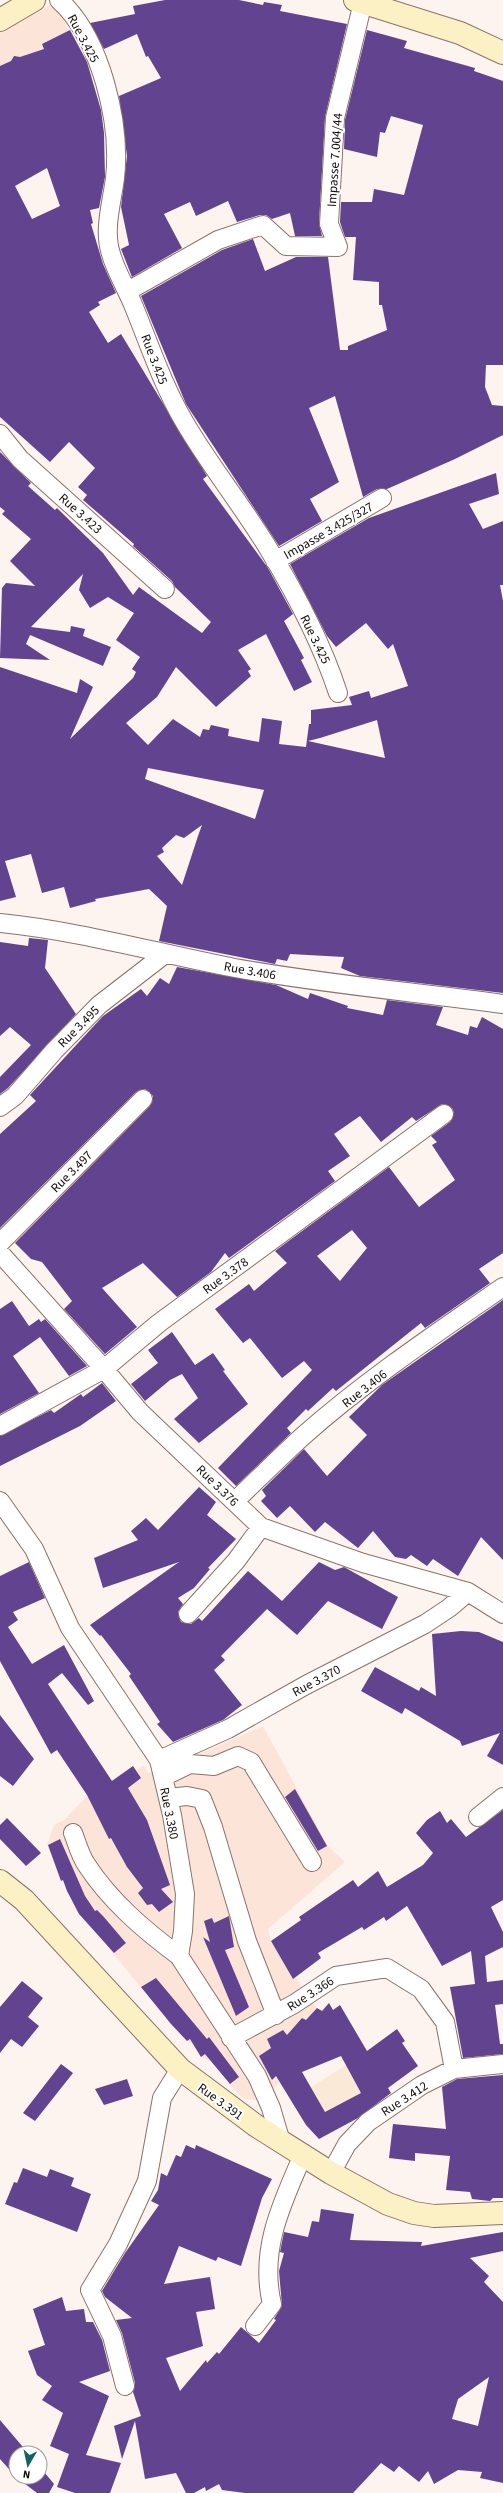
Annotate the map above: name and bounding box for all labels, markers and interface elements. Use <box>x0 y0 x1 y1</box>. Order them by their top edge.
street label: Rue 3.425 <box>63 11 103 66</box>
street label: Impasse 7.004/44 <box>323 112 347 208</box>
street label: Rue 3.425 <box>136 332 172 387</box>
street label: Rue 3.423 <box>55 489 106 538</box>
street label: Impasse 3.425/327 <box>280 498 377 564</box>
street label: Rue 3.425 <box>295 612 335 667</box>
street label: Rue 3.406 <box>222 958 277 984</box>
street label: Rue 3.495 <box>54 1002 104 1052</box>
street label: Rue 3.497 <box>47 1147 97 1197</box>
street label: Rue 3.378 <box>199 1253 252 1299</box>
street label: Rue 3.406 <box>338 1366 391 1412</box>
street label: Rue 3.376 <box>192 1461 242 1510</box>
street label: Rue 3.370 <box>289 1661 344 1701</box>
street label: Rue 3.380 <box>155 1786 183 1841</box>
street label: Rue 3.366 <box>284 1972 338 2016</box>
street label: Rue 3.412 <box>378 2077 432 2121</box>
street label: Rue 3.391 <box>194 2079 247 2125</box>
north arrow <box>8 2445 48 2485</box>
text: N <box>22 2466 31 2482</box>

